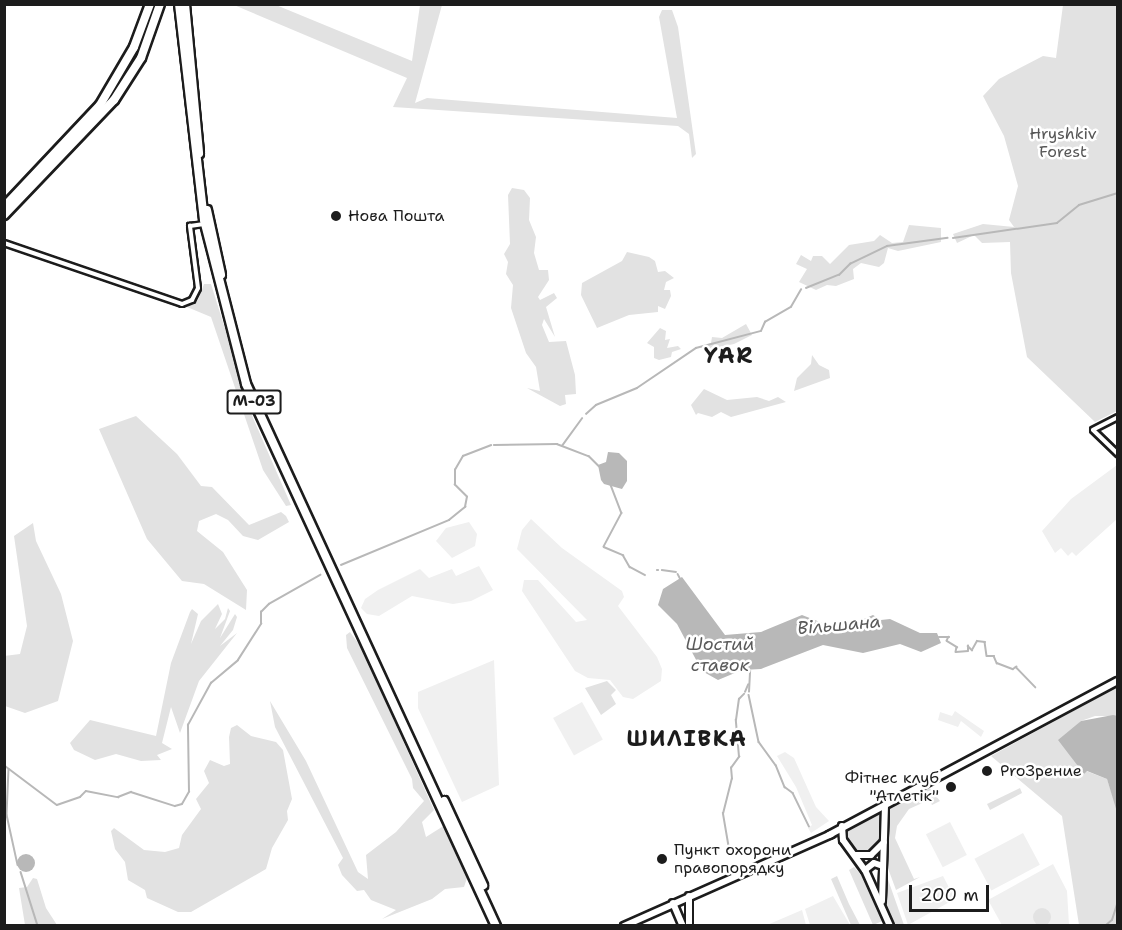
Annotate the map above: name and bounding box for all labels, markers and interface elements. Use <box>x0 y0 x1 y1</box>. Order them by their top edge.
park label: Hryshkiv Forest <box>1029 124 1097 162</box>
place label: Нова Пошта <box>348 206 444 226</box>
marker: Нова Пошта <box>329 209 343 223</box>
district label: YAR <box>704 343 754 369</box>
road number: М-03 <box>226 390 282 414</box>
water label: Вільшана <box>796 611 882 639</box>
water label: Шостий ставок <box>686 634 754 676</box>
district label: ШИЛІВКА <box>627 726 747 752</box>
place label: ProЗрение <box>1000 761 1082 781</box>
marker: ProЗрение <box>978 762 996 780</box>
place label: Фітнес клуб "Атлетік" <box>845 768 939 806</box>
marker: Фітнес клуб "Атлетік" <box>944 780 958 794</box>
place label: Пункт охорони правопорядку <box>674 840 791 878</box>
marker: Пункт охорони правопорядку <box>655 852 669 866</box>
scale bar <box>912 873 992 911</box>
text: 200 m <box>920 883 979 907</box>

